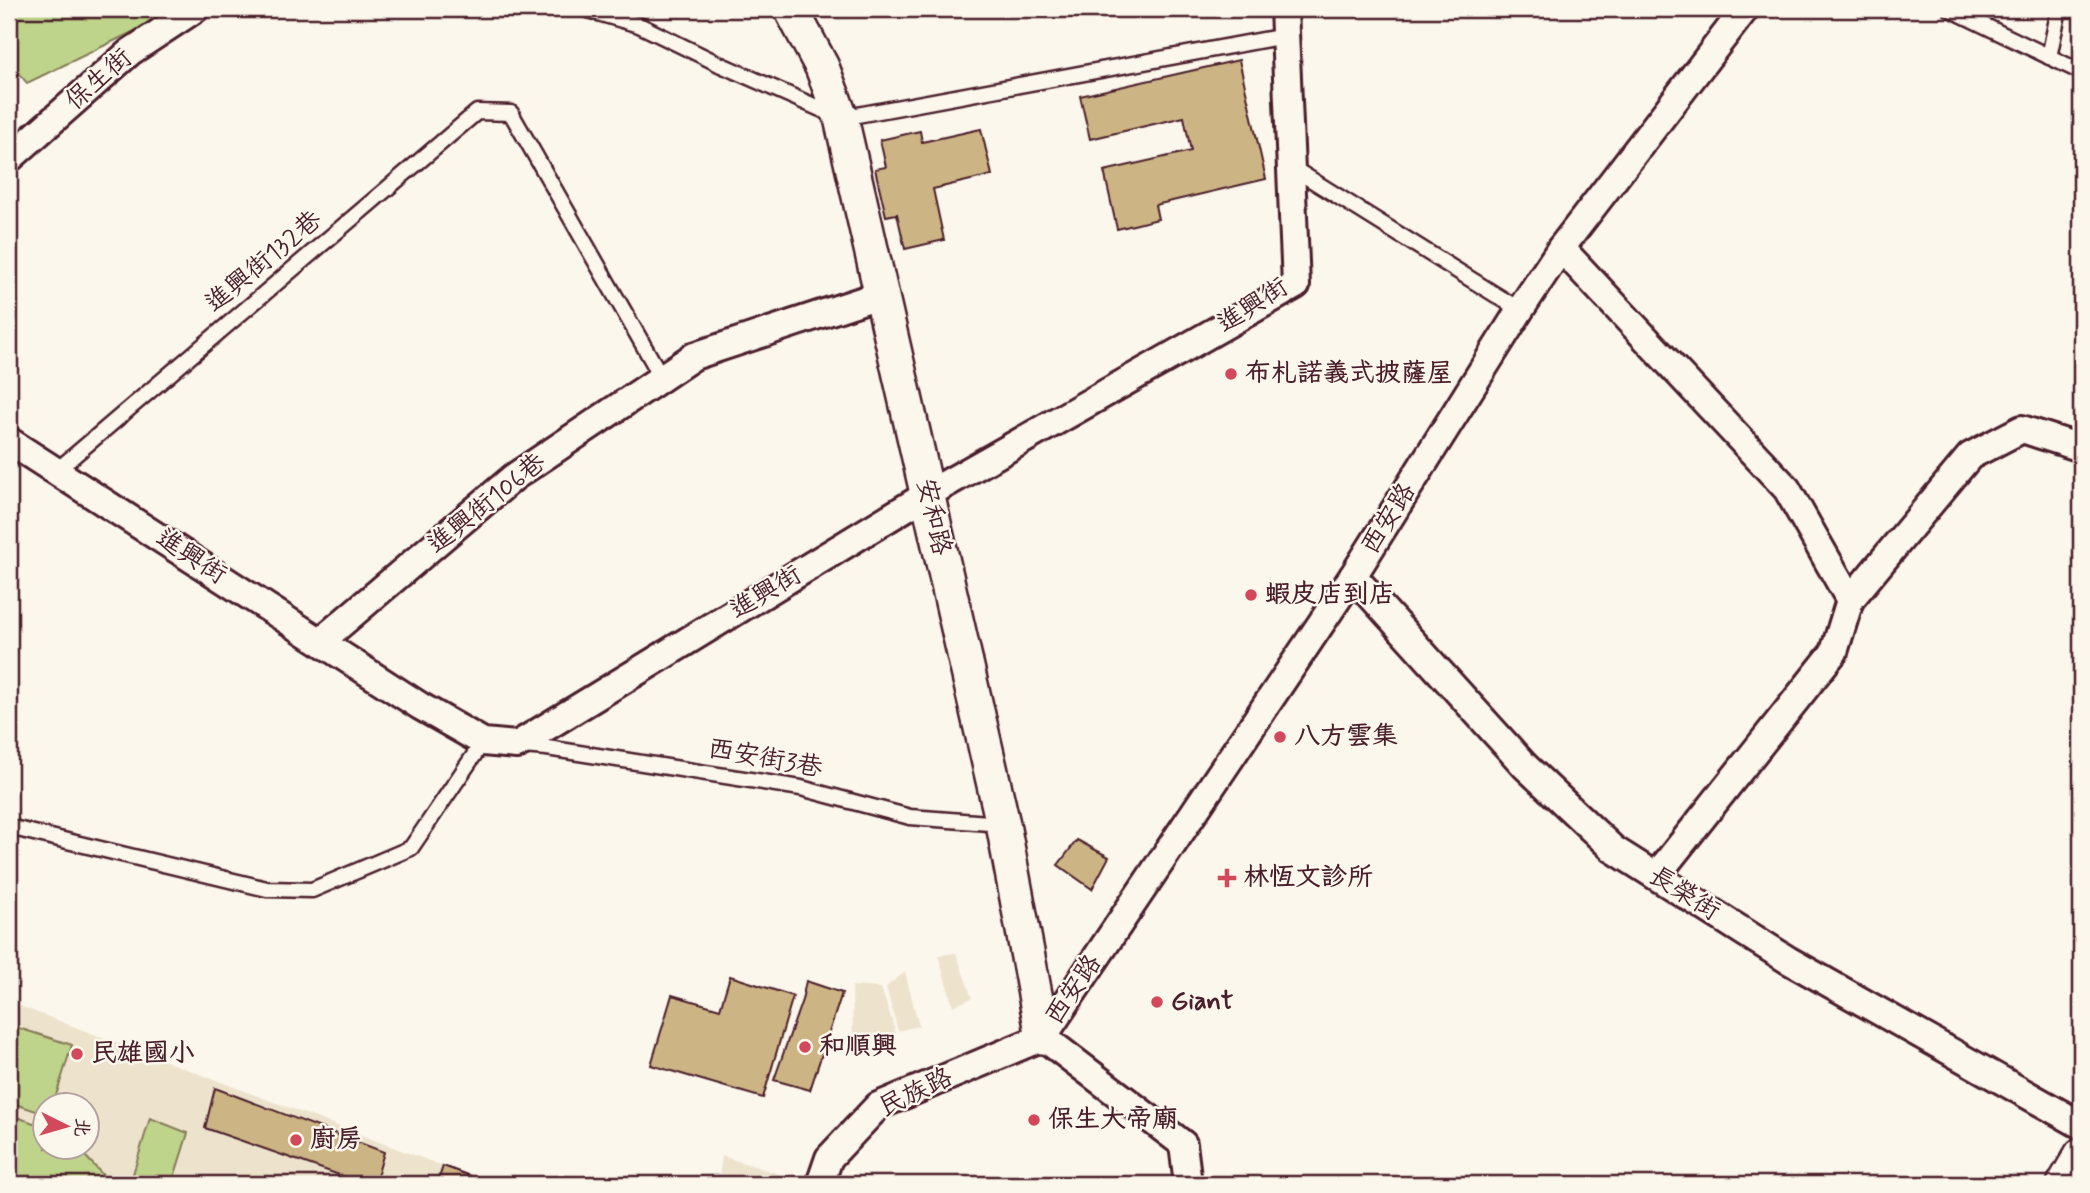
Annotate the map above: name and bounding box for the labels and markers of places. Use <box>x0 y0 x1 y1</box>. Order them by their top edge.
place label: 布札諾義式披薩屋 <box>1245 357 1453 391</box>
marker: 布札諾義式披薩屋 <box>1223 366 1239 382</box>
place label: 蝦皮店到店 <box>1265 578 1395 612</box>
marker: 蝦皮店到店 <box>1243 587 1259 603</box>
place label: 八方雲集 <box>1294 720 1398 754</box>
marker: 八方雲集 <box>1272 729 1288 745</box>
place label: 林恆文診所 <box>1243 861 1373 895</box>
marker: 林恆文診所 <box>1217 868 1237 888</box>
place label: Giant <box>1171 985 1233 1019</box>
marker: Giant <box>1149 994 1165 1010</box>
place label: 和順興 <box>819 1030 897 1064</box>
place label: 民雄國小 <box>91 1037 195 1071</box>
marker: 和順興 <box>797 1039 813 1055</box>
marker: 民雄國小 <box>69 1046 85 1062</box>
place label: 保生大帝廟 <box>1048 1103 1178 1137</box>
marker: 保生大帝廟 <box>1026 1112 1042 1128</box>
place label: 廚房 <box>310 1123 362 1157</box>
marker: 廚房 <box>288 1132 304 1148</box>

